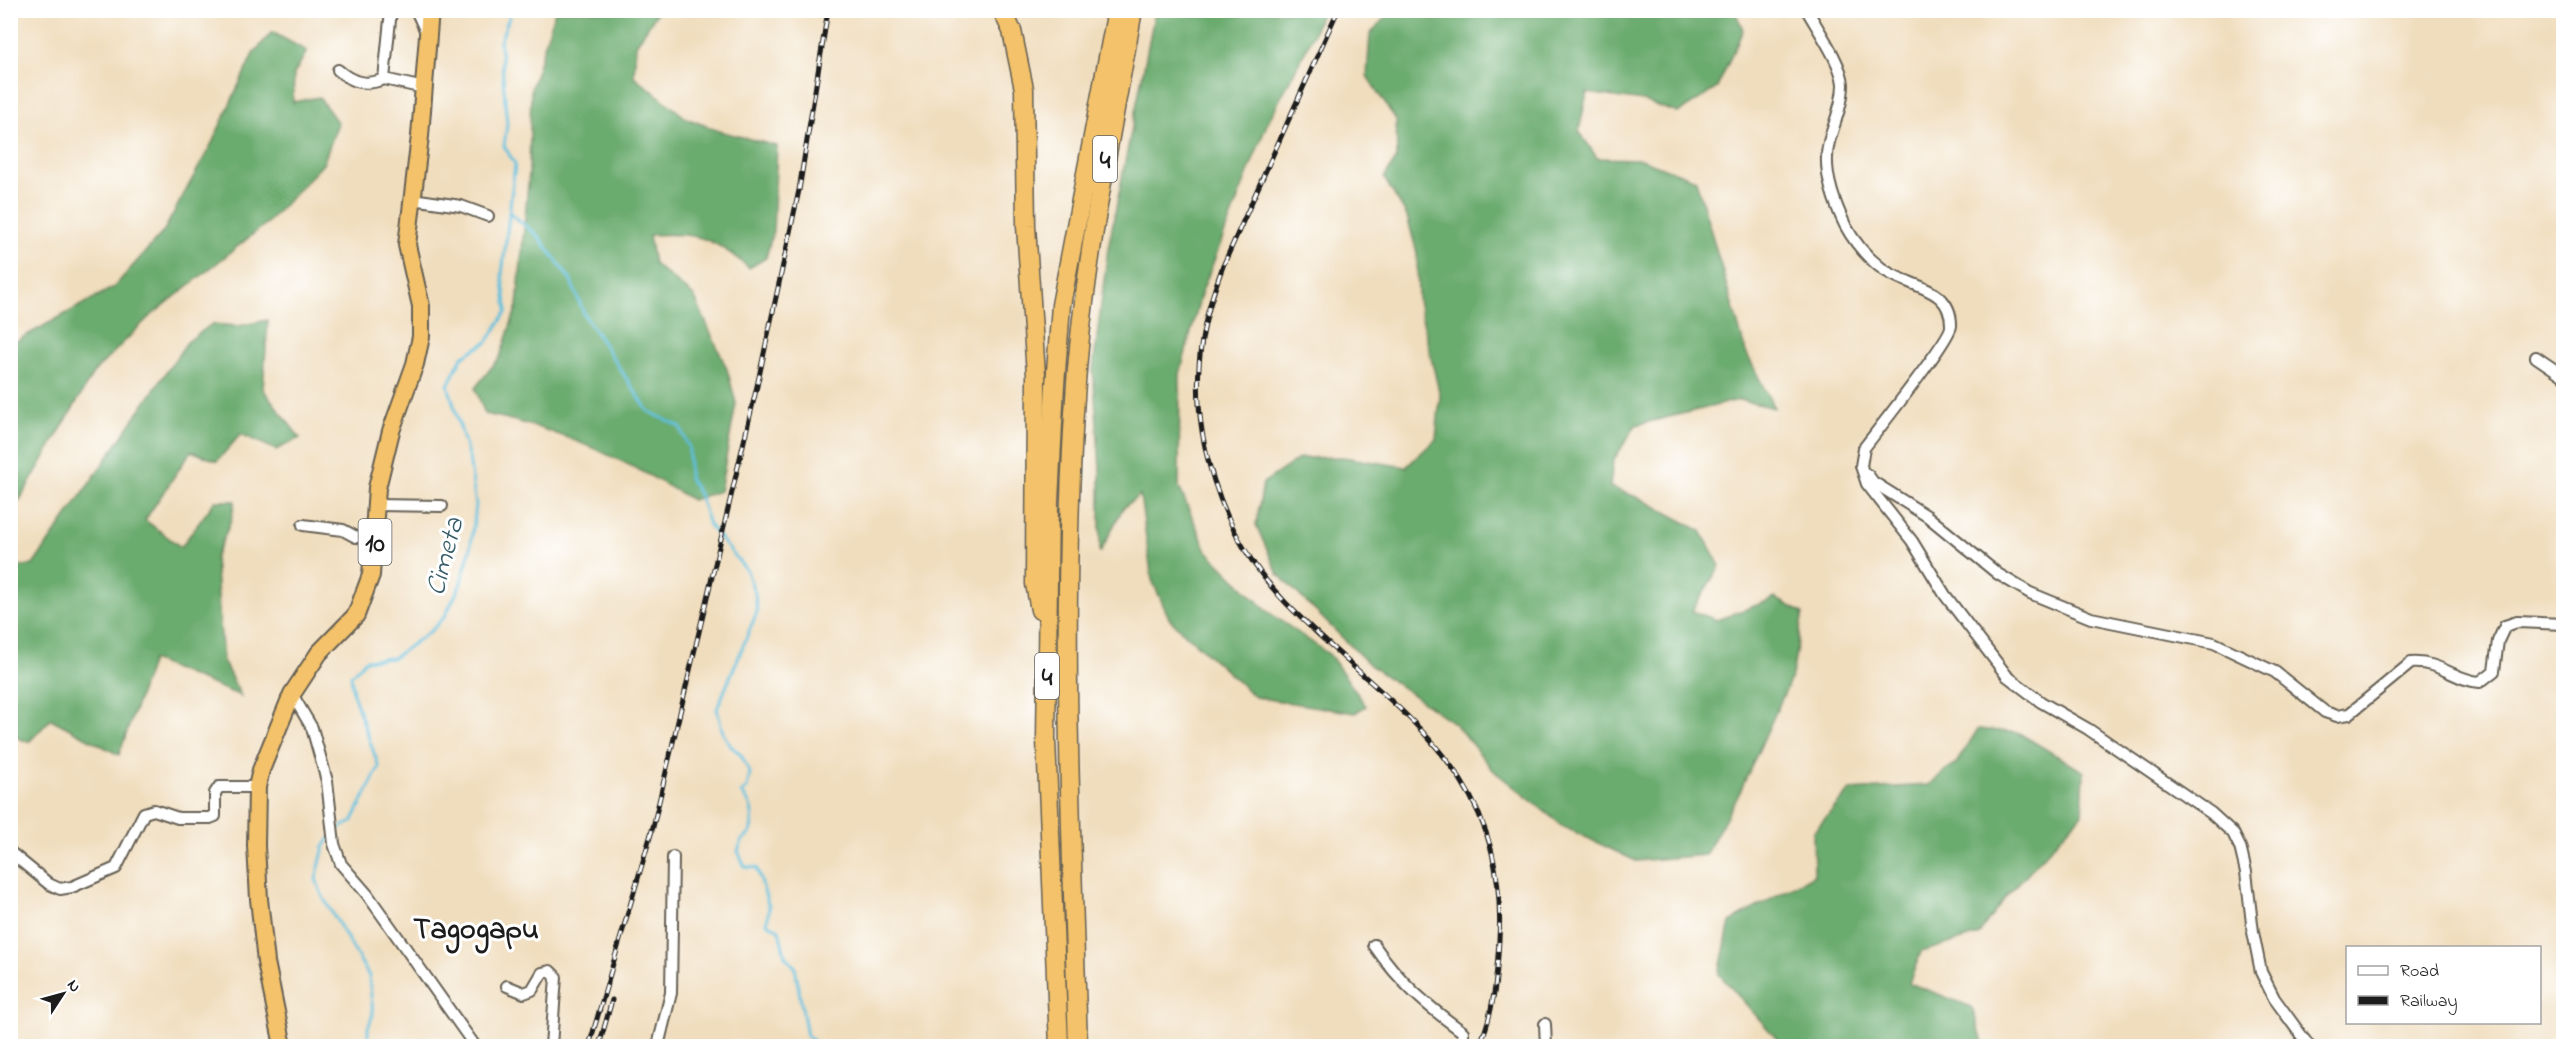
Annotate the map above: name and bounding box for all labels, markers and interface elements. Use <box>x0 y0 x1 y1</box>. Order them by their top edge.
road number: 4 <box>1093 136 1117 182</box>
water label: Cimeta <box>416 512 477 600</box>
road number: 10 <box>358 519 392 565</box>
road number: 4 <box>1035 653 1059 699</box>
district label: Tagogapu <box>413 909 539 954</box>
legend <box>2346 946 2541 1024</box>
text: Road <box>2400 959 2439 985</box>
north arrow <box>33 964 93 1024</box>
text: N <box>61 975 87 998</box>
text: Railway <box>2400 989 2457 1015</box>

